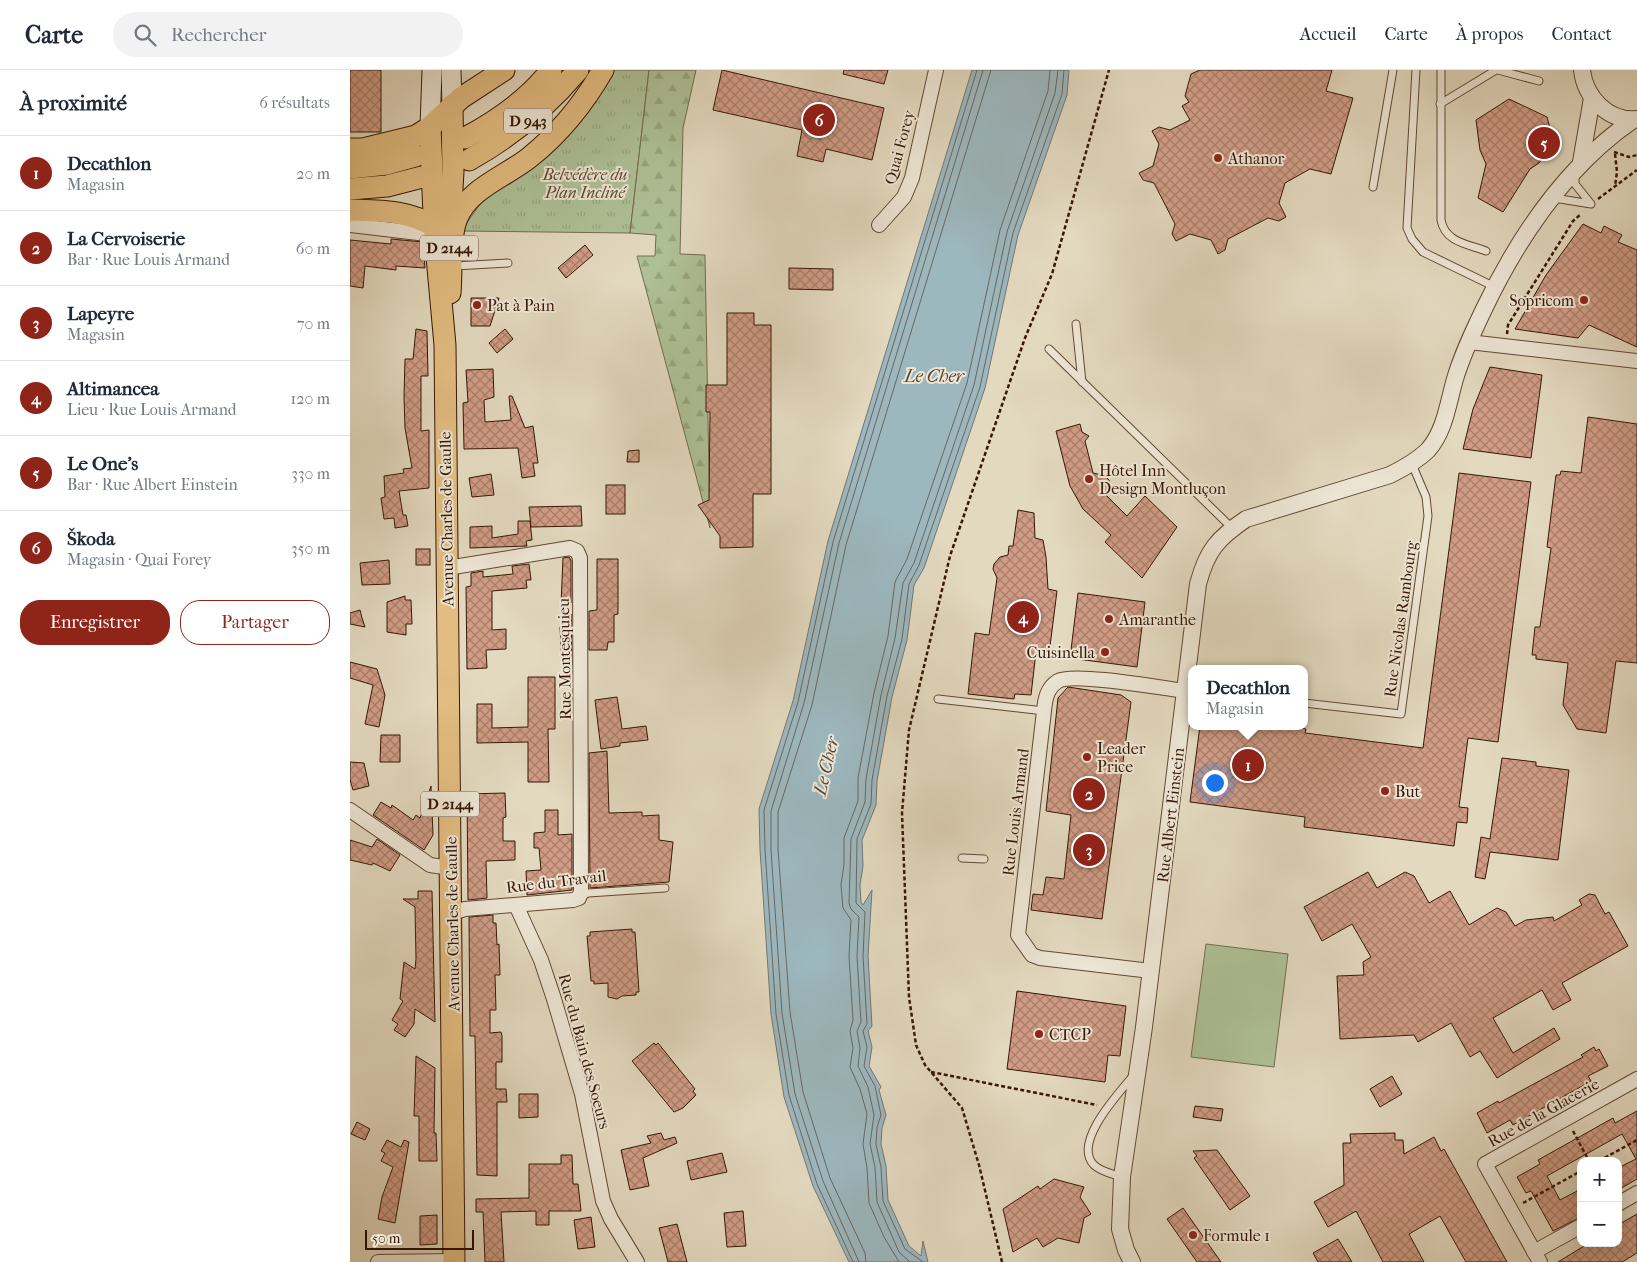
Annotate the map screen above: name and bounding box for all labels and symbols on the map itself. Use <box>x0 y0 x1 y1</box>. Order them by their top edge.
pin: 6 <box>803 101 835 139</box>
street label: Quai Forey <box>880 107 919 186</box>
road number: D 943 <box>504 108 552 134</box>
pin: 5 <box>1528 124 1560 162</box>
place label: Athanor <box>1227 149 1285 168</box>
marker: Athanor <box>1212 152 1224 164</box>
park label: Belvédère du Plan Incliné <box>542 165 628 202</box>
road number: D 2144 <box>420 236 478 260</box>
place label: Sopricom <box>1509 291 1575 310</box>
marker: Sopricom <box>1578 294 1590 306</box>
place label: Pat à Pain <box>487 296 555 315</box>
marker: Pat à Pain <box>471 299 483 311</box>
water label: Le Cher <box>902 366 966 387</box>
street label: Avenue Charles de Gaulle <box>435 431 458 608</box>
place label: Hôtel Inn Design Montluçon <box>1099 461 1227 498</box>
marker: Hôtel Inn Design Montluçon <box>1083 473 1095 485</box>
street label: Rue Nicolas Rambourg <box>1380 539 1421 698</box>
street label: Rue Montesquieu <box>554 598 575 720</box>
pin: 4 <box>1007 598 1039 636</box>
place label: Amaranthe <box>1118 610 1196 629</box>
marker: Amaranthe <box>1103 613 1115 625</box>
place label: Cuisinella <box>1027 643 1096 662</box>
marker: Cuisinella <box>1099 646 1111 658</box>
water label: Le Cher <box>809 733 844 799</box>
place label: Leader Price <box>1097 739 1146 776</box>
street label: Rue Albert Einstein <box>1153 746 1188 884</box>
pin: 1 <box>1232 746 1264 784</box>
street label: Rue Louis Armand <box>998 747 1033 877</box>
marker: Leader Price <box>1081 751 1093 763</box>
your location <box>1202 770 1228 796</box>
pin: 2 <box>1073 775 1105 813</box>
place label: But <box>1395 782 1420 801</box>
marker: But <box>1379 785 1391 797</box>
road number: D 2144 <box>421 792 479 816</box>
pin: 3 <box>1073 831 1105 869</box>
street label: Avenue Charles de Gaulle <box>441 836 464 1013</box>
street label: Rue du Travail <box>505 866 608 897</box>
street label: Rue du Bain des Soeurs <box>555 971 614 1131</box>
place label: CTCP <box>1049 1025 1091 1044</box>
marker: CTCP <box>1033 1028 1045 1040</box>
street label: Rue de la Glacerie <box>1484 1074 1602 1151</box>
place label: Formule 1 <box>1203 1226 1270 1245</box>
scale bar <box>365 1227 474 1250</box>
marker: Formule 1 <box>1187 1229 1199 1241</box>

